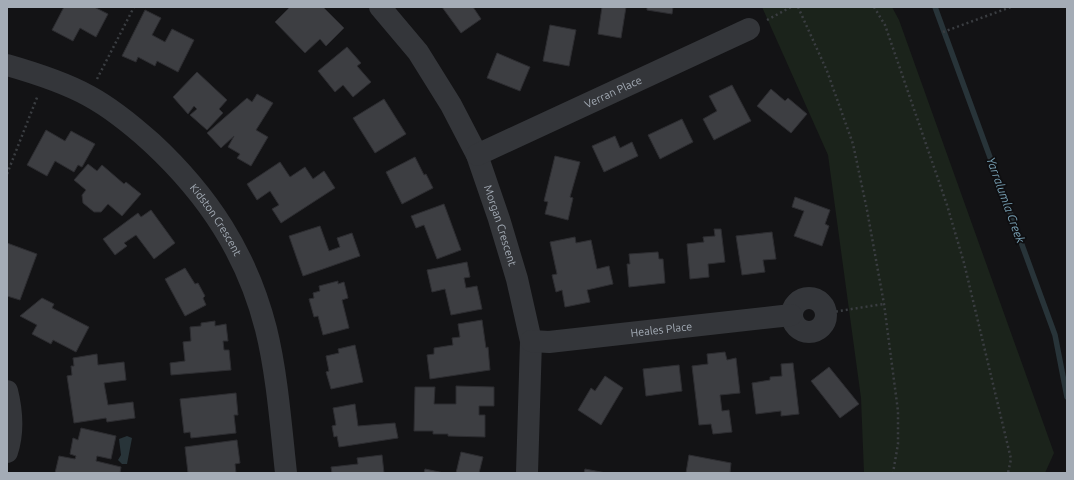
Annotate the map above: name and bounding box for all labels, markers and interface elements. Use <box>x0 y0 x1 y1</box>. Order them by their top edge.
street label: Verran Place <box>583 74 644 110</box>
water label: Yarralumla Creek <box>984 155 1028 246</box>
street label: Kidston Crescent <box>188 181 244 258</box>
street label: Morgan Crescent <box>482 183 519 268</box>
street label: Heales Place <box>630 320 693 339</box>

